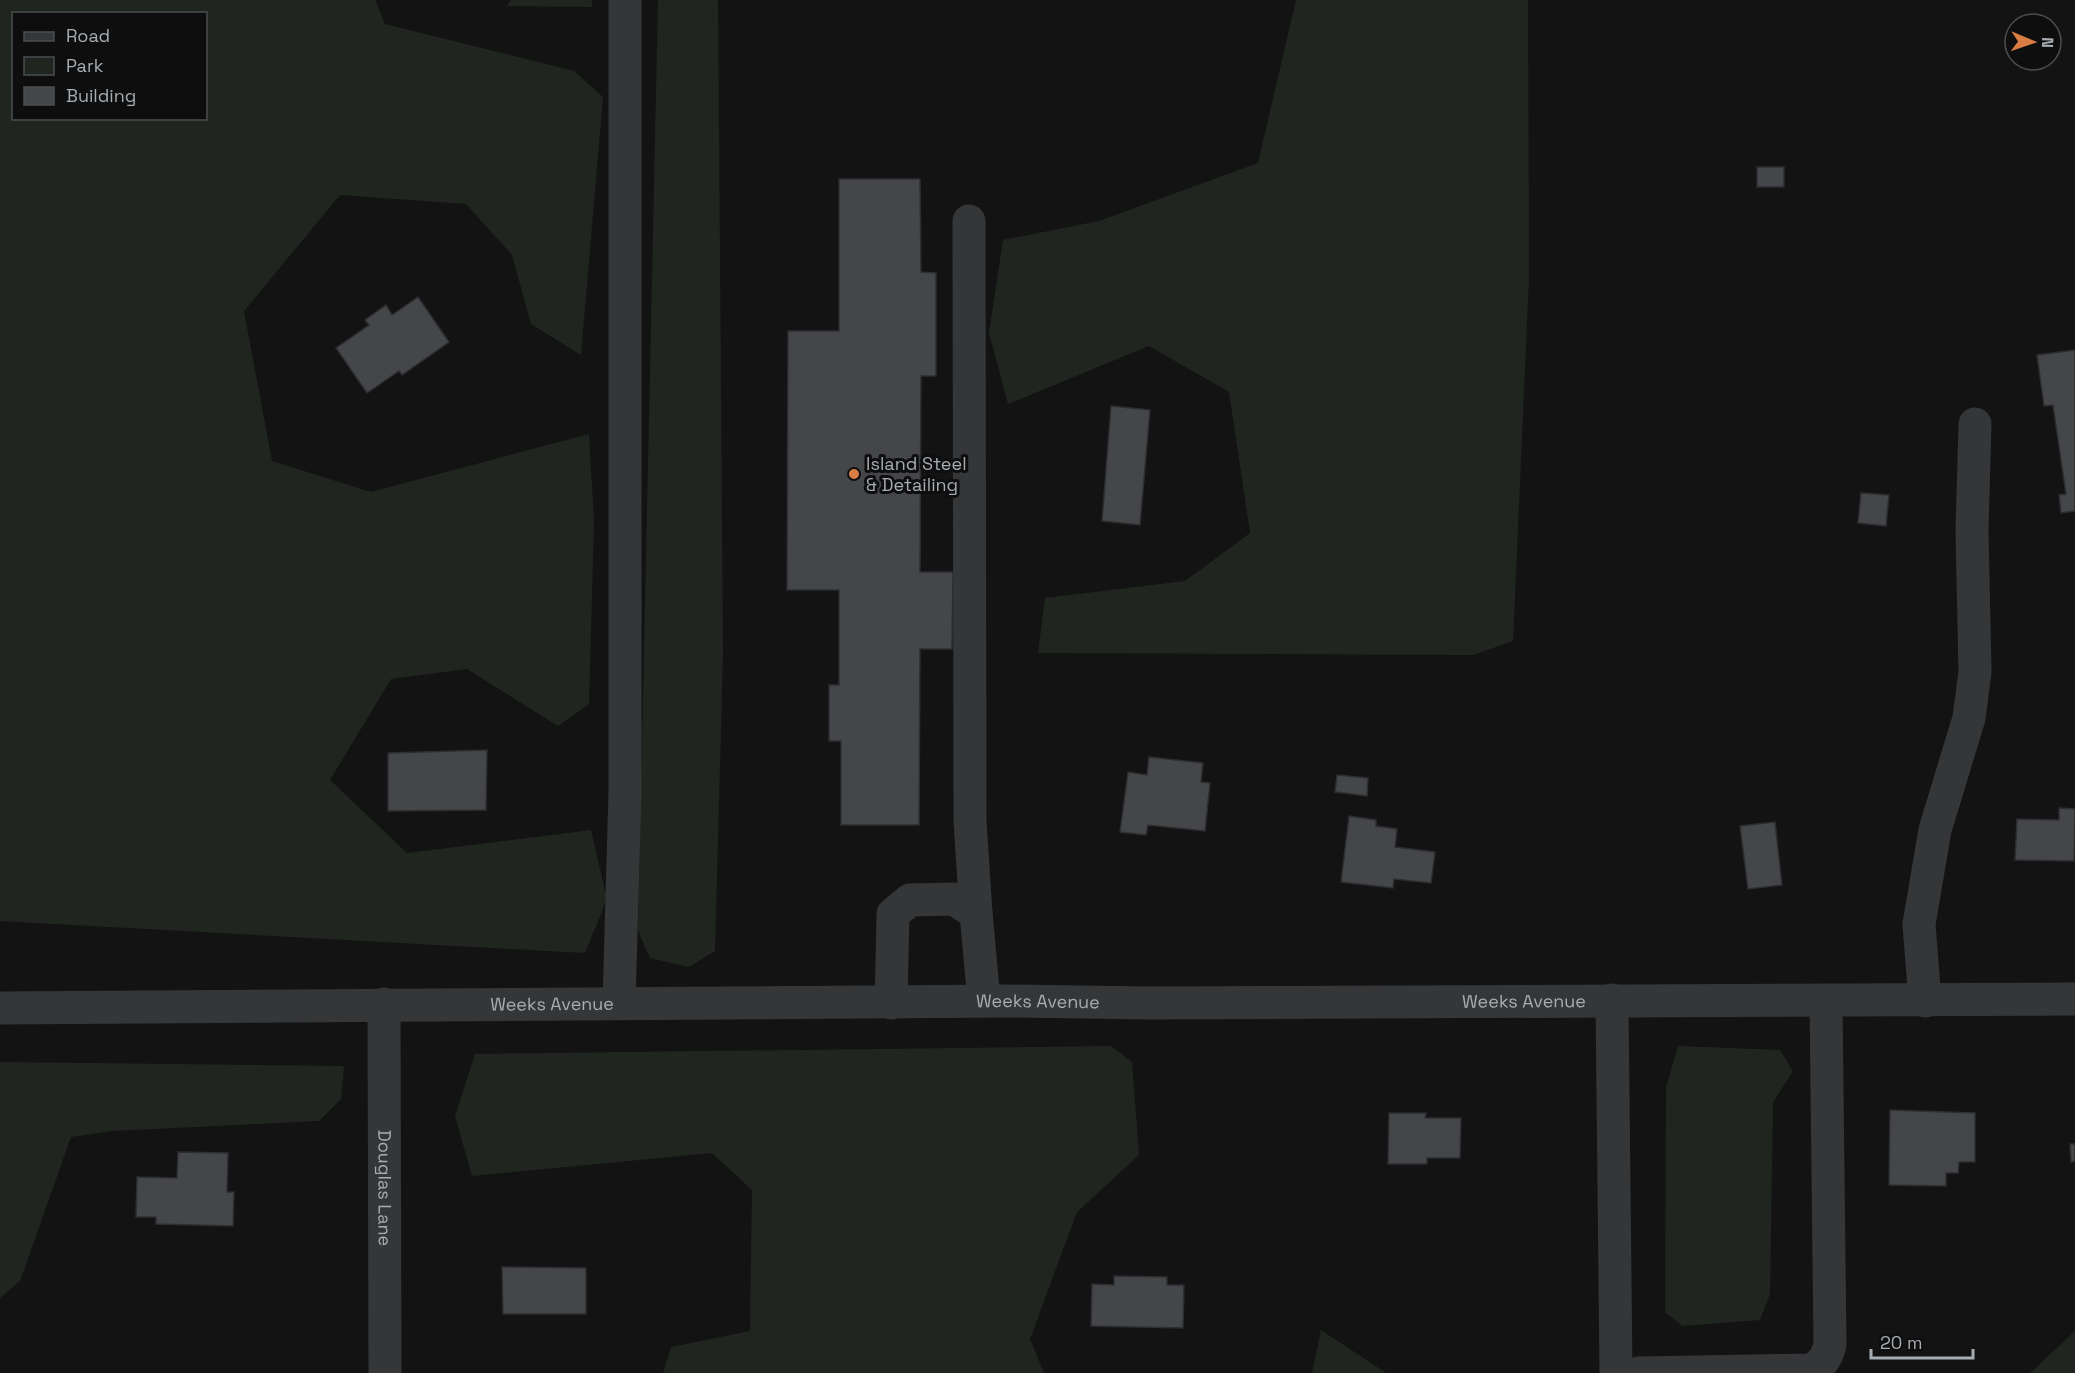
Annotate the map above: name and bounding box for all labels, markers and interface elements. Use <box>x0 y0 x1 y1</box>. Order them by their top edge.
legend <box>12 12 207 120</box>
north arrow <box>2003 12 2063 72</box>
text: Road <box>66 24 110 47</box>
text: N <box>2037 37 2058 48</box>
text: Park <box>66 54 104 77</box>
text: Building <box>66 84 136 107</box>
place label: Island Steel & Detailing <box>866 452 967 496</box>
marker: Island Steel & Detailing <box>847 467 861 481</box>
street label: Weeks Avenue <box>976 989 1100 1013</box>
street label: Weeks Avenue <box>1462 989 1586 1013</box>
street label: Weeks Avenue <box>490 992 614 1016</box>
street label: Douglas Lane <box>373 1130 397 1246</box>
scale bar <box>1871 1322 1973 1360</box>
text: 20 m <box>1880 1331 1923 1354</box>

